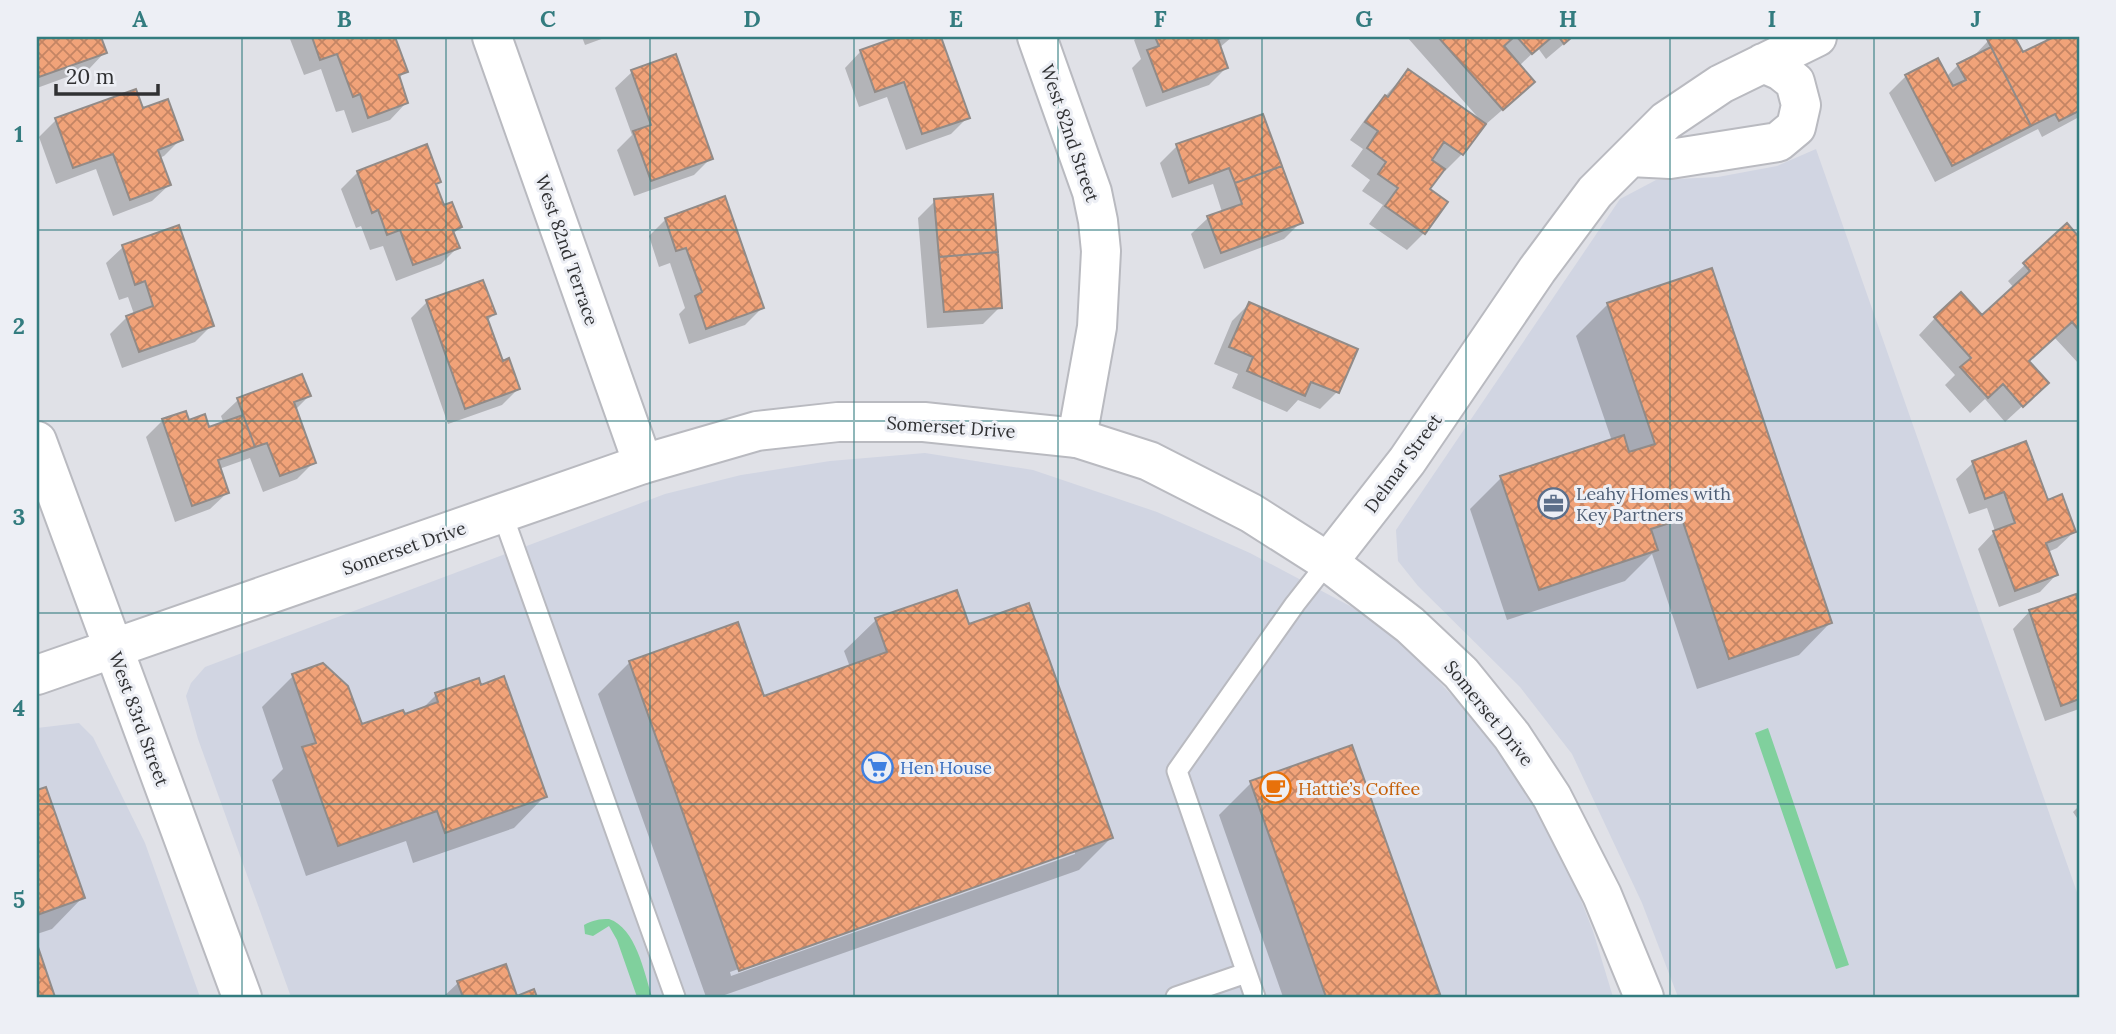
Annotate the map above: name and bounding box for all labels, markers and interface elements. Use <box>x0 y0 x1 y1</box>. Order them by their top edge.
text: A <box>132 4 148 33</box>
text: B <box>336 4 352 33</box>
text: C <box>540 4 556 33</box>
text: D <box>743 4 761 33</box>
text: E <box>949 4 963 33</box>
text: F <box>1153 4 1167 33</box>
text: G <box>1355 4 1373 33</box>
text: H <box>1559 4 1577 33</box>
text: I <box>1768 4 1776 33</box>
text: J <box>1971 4 1981 33</box>
scale bar <box>56 52 158 96</box>
street label: West 82nd Street <box>1036 61 1104 205</box>
text: 20 m <box>66 63 115 90</box>
text: 1 <box>14 119 24 148</box>
street label: West 82nd Terrace <box>530 172 604 328</box>
text: 2 <box>13 311 25 340</box>
street label: Delmar Street <box>1359 409 1447 517</box>
street label: Somerset Drive <box>886 411 1016 443</box>
place label: Leahy Homes with Key Partners <box>1576 482 1731 526</box>
office icon: Leahy Homes with Key Partners <box>1536 486 1570 520</box>
text: 3 <box>13 502 25 531</box>
street label: Somerset Drive <box>339 516 469 580</box>
street label: West 83rd Street <box>104 649 174 789</box>
street label: Somerset Drive <box>1439 656 1539 771</box>
text: 4 <box>13 693 25 722</box>
supermarket icon: Hen House <box>860 750 894 784</box>
place label: Hen House <box>900 756 992 779</box>
cafe icon: Hattie’s Coffee <box>1258 771 1292 805</box>
place label: Hattie’s Coffee <box>1298 777 1420 800</box>
text: 5 <box>13 885 25 914</box>

